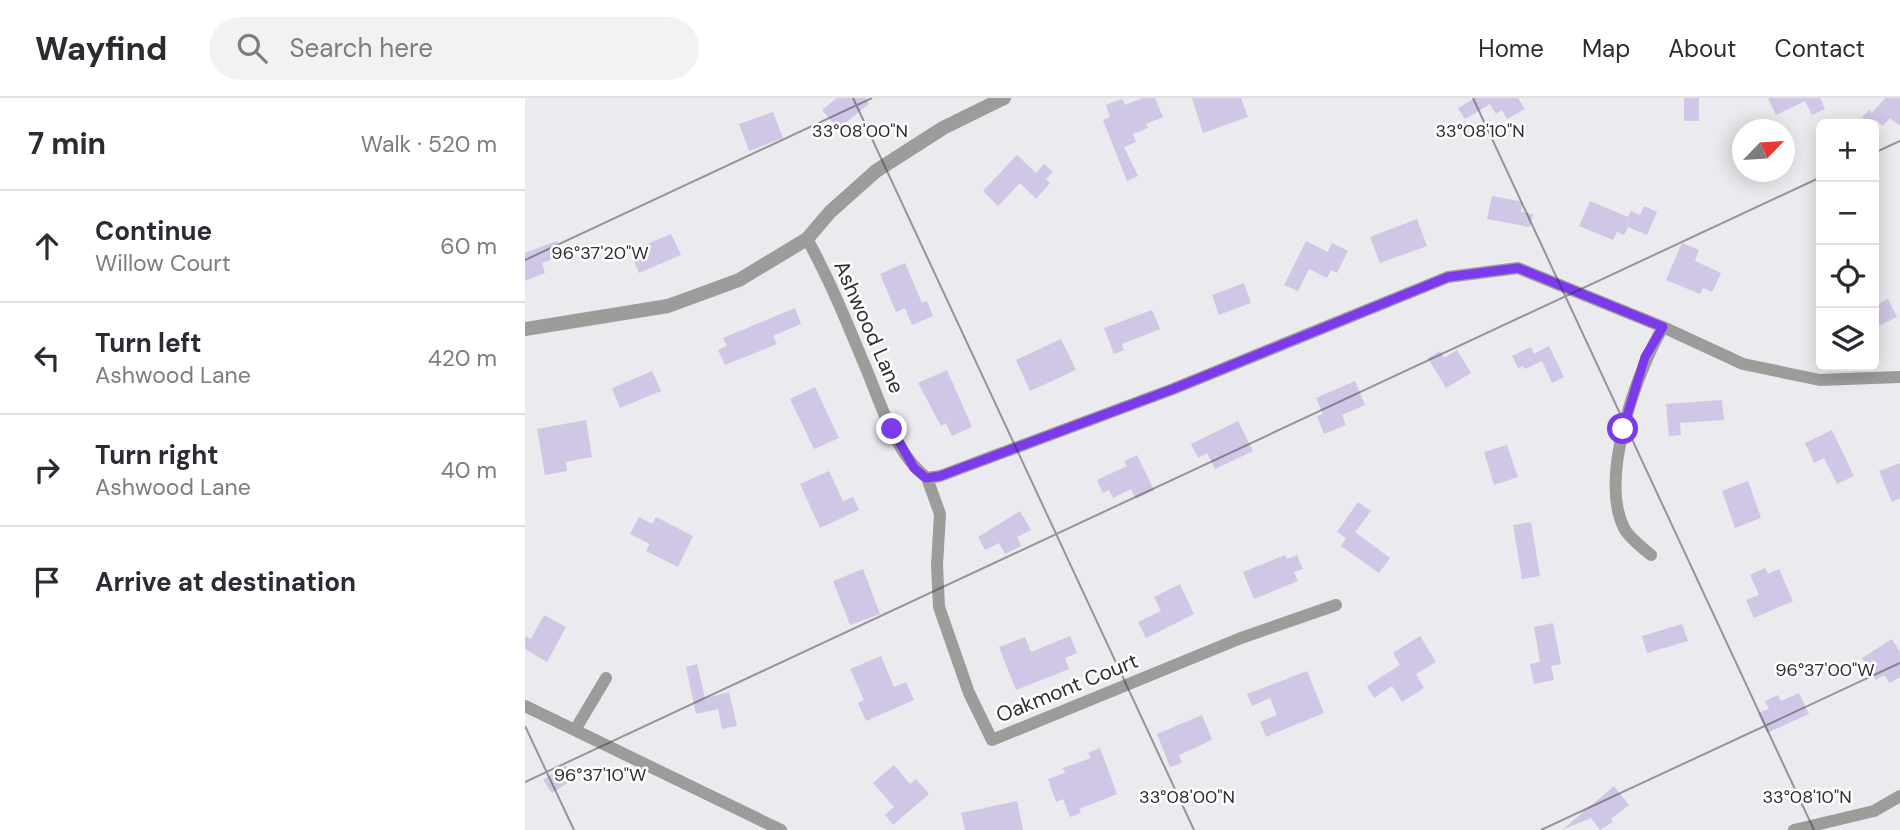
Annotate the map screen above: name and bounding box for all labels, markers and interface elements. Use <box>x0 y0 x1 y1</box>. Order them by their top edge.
search box <box>209 17 699 80</box>
text: Wayfind <box>35 27 167 70</box>
icon: search <box>233 29 271 67</box>
text: Search here <box>289 31 433 65</box>
text: Home <box>1478 33 1544 64</box>
text: Map <box>1582 33 1630 64</box>
text: About <box>1668 33 1737 64</box>
text: Contact <box>1775 33 1865 64</box>
text: 33°08'00"N <box>812 119 908 143</box>
text: 33°08'10"N <box>1435 119 1525 143</box>
north arrow <box>1732 119 1795 182</box>
map controls <box>1816 119 1879 371</box>
button: + <box>1816 119 1879 182</box>
text: 7 min <box>28 124 106 163</box>
text: Walk · 520 m <box>361 129 497 159</box>
button: − <box>1816 182 1879 245</box>
text: Continue <box>95 214 212 248</box>
icon: ahead <box>28 227 66 265</box>
text: 60 m <box>440 231 497 261</box>
text: 96°37'20"W <box>551 241 649 265</box>
button: locate <box>1816 245 1879 308</box>
text: Willow Court <box>95 248 231 278</box>
street label: Ashwood Lane <box>827 256 911 398</box>
button: layers <box>1816 308 1879 371</box>
text: Turn left <box>95 326 202 360</box>
icon: left <box>28 339 66 377</box>
text: 420 m <box>428 343 497 373</box>
text: Ashwood Lane <box>95 360 251 390</box>
route end <box>876 413 907 444</box>
route start <box>1607 413 1638 444</box>
text: Turn right <box>95 438 219 472</box>
icon: right <box>28 451 66 489</box>
text: 40 m <box>441 455 497 485</box>
text: Ashwood Lane <box>95 472 251 502</box>
icon: arrive <box>28 563 66 601</box>
text: Arrive at destination <box>95 565 356 599</box>
street label: Oakmont Court <box>992 647 1142 729</box>
text: 96°37'00"W <box>1775 658 1875 682</box>
text: 96°37'10"W <box>554 763 646 787</box>
text: 33°08'00"N <box>1139 785 1235 809</box>
text: 33°08'10"N <box>1762 785 1852 809</box>

